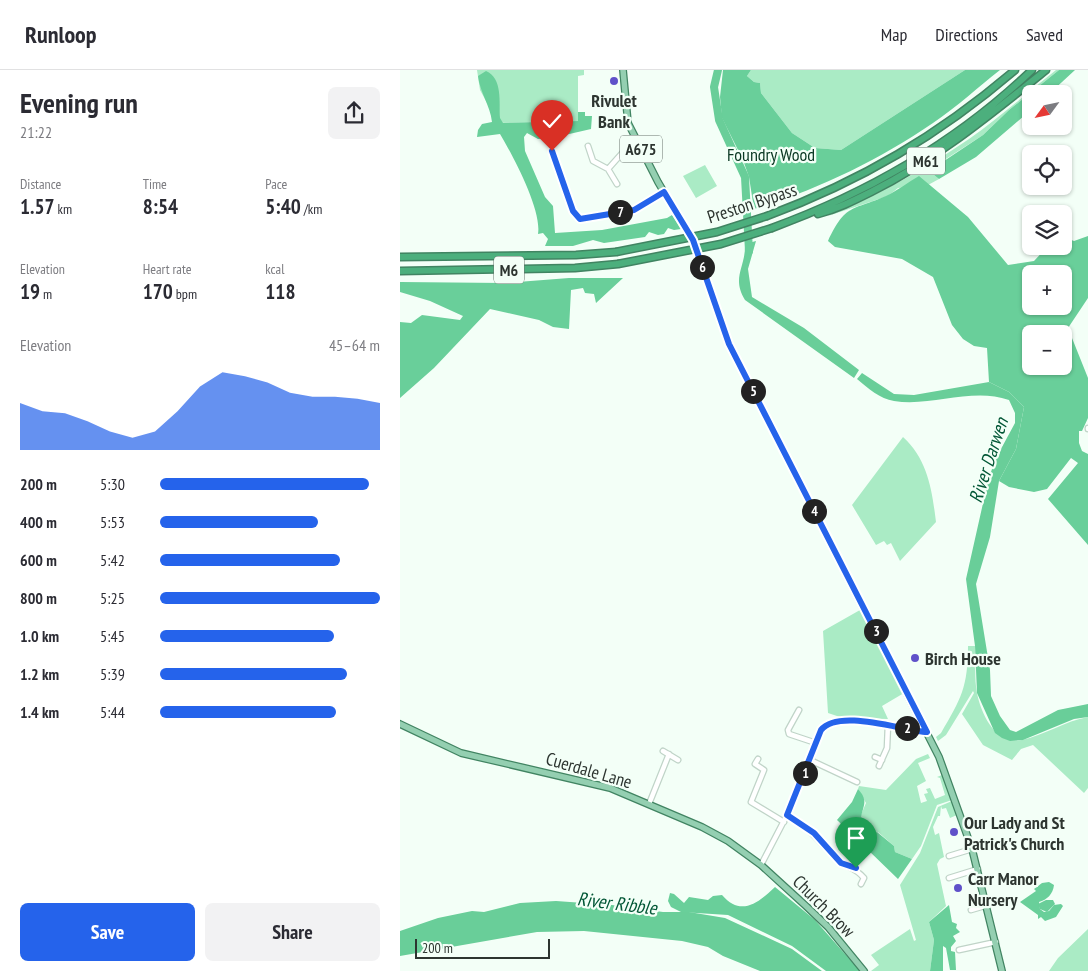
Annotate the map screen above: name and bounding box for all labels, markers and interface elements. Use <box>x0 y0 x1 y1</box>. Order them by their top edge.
text: Runloop <box>25 19 96 50</box>
text: Map <box>881 23 907 46</box>
text: Directions <box>935 23 998 46</box>
text: Saved <box>1026 23 1063 46</box>
marker: Rivulet Bank <box>608 75 620 87</box>
text: Evening run <box>20 84 138 121</box>
north arrow <box>1022 85 1072 135</box>
map controls <box>1022 85 1072 375</box>
button: share <box>328 87 380 139</box>
place label: Rivulet Bank <box>591 89 638 133</box>
pin <box>531 100 573 151</box>
icon: check <box>538 107 566 135</box>
text: 21:22 <box>20 122 52 142</box>
road number: A675 <box>620 136 662 162</box>
park label: Foundry Wood <box>727 143 815 166</box>
button: locate <box>1022 145 1072 195</box>
road number: M61 <box>907 148 945 174</box>
text: Distance <box>20 175 61 193</box>
text: Time <box>143 175 167 193</box>
text: Pace <box>265 175 287 193</box>
street label: Preston Bypass <box>704 178 800 228</box>
text: 1.57 <box>20 193 55 220</box>
text: 8:54 <box>143 193 178 220</box>
text: 5:40 <box>265 193 301 220</box>
text: km <box>55 200 72 218</box>
text: /km <box>301 200 322 218</box>
pin: 7 <box>608 200 632 224</box>
text: 7 <box>617 203 624 221</box>
button: layers <box>1022 205 1072 255</box>
pin: 6 <box>690 254 714 280</box>
road number: M6 <box>494 256 524 284</box>
text: 6 <box>699 258 706 276</box>
text: Elevation <box>20 260 65 278</box>
text: Heart rate <box>143 260 192 278</box>
text: kcal <box>265 260 284 278</box>
button: + <box>1022 265 1072 315</box>
text: 19 <box>20 278 40 305</box>
text: 170 <box>143 278 173 305</box>
text: 118 <box>265 278 295 305</box>
text: m <box>40 285 52 303</box>
text: bpm <box>173 285 197 303</box>
button: − <box>1022 325 1072 375</box>
text: Elevation <box>20 335 71 355</box>
text: 45–64 m <box>329 335 380 355</box>
pin: 5 <box>740 378 766 404</box>
text: 5 <box>750 382 757 400</box>
water label: River Darwen <box>963 413 1013 505</box>
text: 200 m <box>20 474 57 494</box>
text: 5:30 <box>100 474 125 494</box>
pin: 4 <box>802 498 826 524</box>
text: 4 <box>811 502 818 520</box>
text: 400 m <box>20 512 57 532</box>
text: 5:53 <box>100 512 125 532</box>
text: 600 m <box>20 550 57 570</box>
text: 5:42 <box>100 550 125 570</box>
text: 800 m <box>20 588 57 608</box>
text: 5:25 <box>100 588 125 608</box>
pin: 3 <box>864 618 888 644</box>
text: 3 <box>873 622 880 640</box>
text: 1.0 km <box>20 626 59 646</box>
text: 5:45 <box>100 626 125 646</box>
place label: Birch House <box>925 647 1001 670</box>
marker: Birch House <box>909 652 921 664</box>
text: 1.2 km <box>20 664 59 684</box>
text: 5:39 <box>100 664 125 684</box>
text: 1.4 km <box>20 702 59 722</box>
text: 5:44 <box>100 702 125 722</box>
pin: 2 <box>894 716 920 740</box>
text: 2 <box>904 719 911 737</box>
street label: Cuerdale Lane <box>543 747 635 793</box>
pin: 1 <box>792 760 818 786</box>
text: 1 <box>802 764 809 782</box>
place label: Our Lady and St Patrick's Church <box>964 811 1065 855</box>
pin <box>835 817 877 868</box>
icon: arrive <box>842 824 870 852</box>
marker: Our Lady and St Patrick's Church <box>948 826 960 838</box>
place label: Carr Manor Nursery <box>968 867 1039 911</box>
street label: Church Brow <box>788 870 860 942</box>
marker: Carr Manor Nursery <box>952 882 964 894</box>
water label: River Ribble <box>576 886 659 920</box>
button: Save <box>20 903 195 961</box>
button: Share <box>205 903 380 961</box>
scale bar <box>415 936 550 959</box>
text: 200 m <box>422 939 453 957</box>

